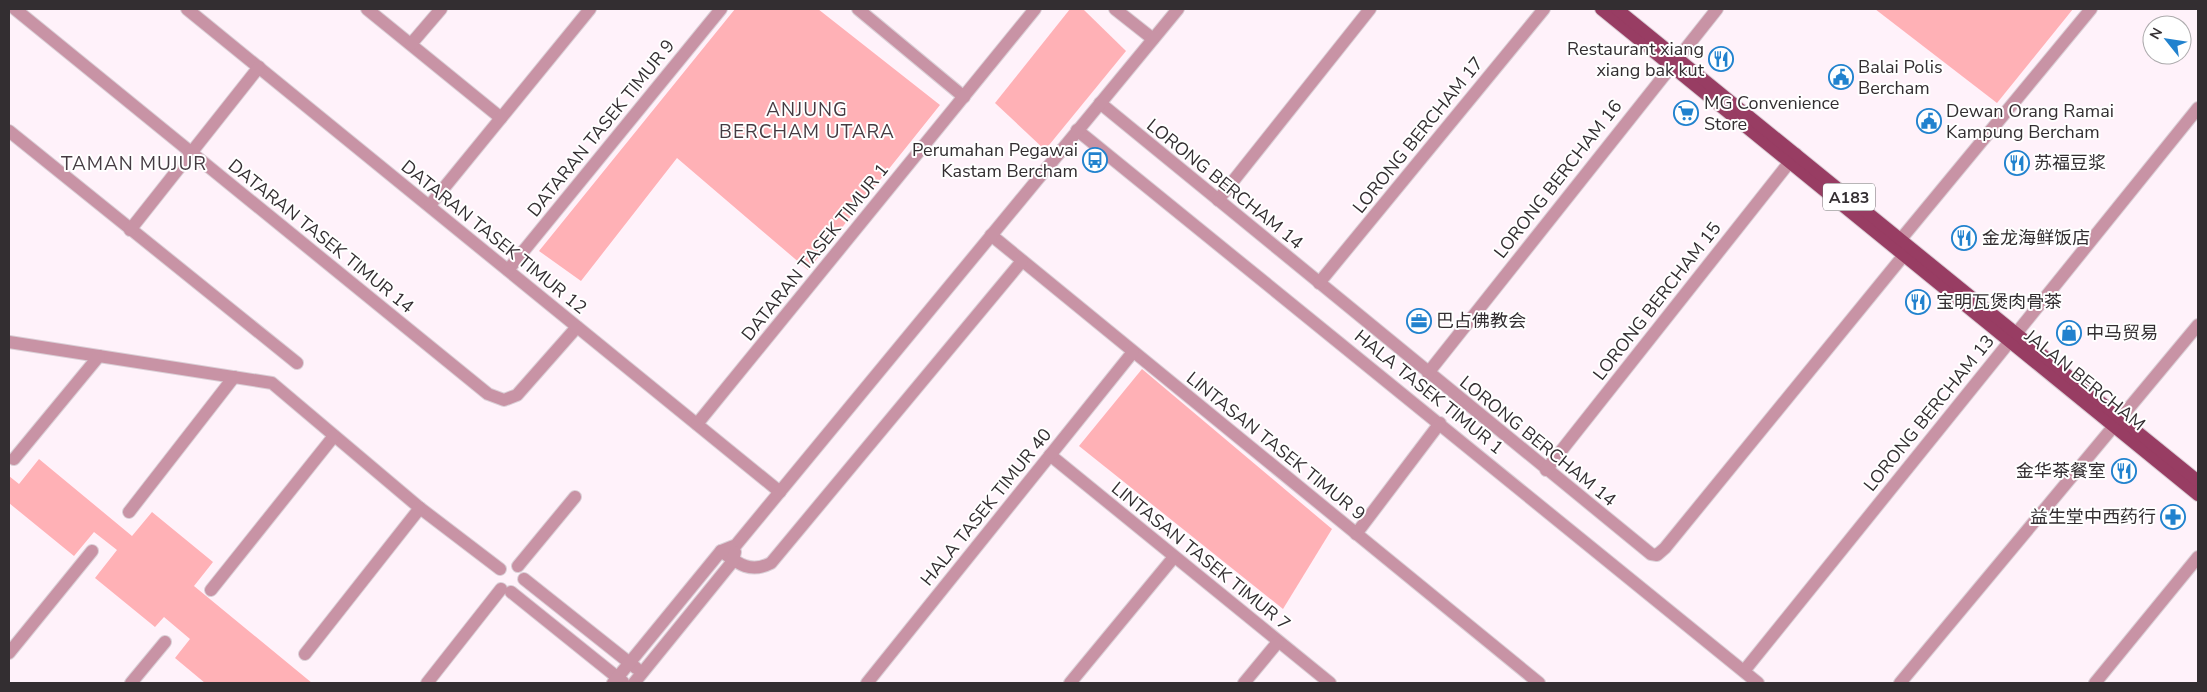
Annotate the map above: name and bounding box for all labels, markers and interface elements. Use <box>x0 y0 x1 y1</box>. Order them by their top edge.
north arrow <box>2142 15 2192 65</box>
text: N <box>2145 24 2167 43</box>
street label: DATARAN TASEK TIMUR 9 <box>522 34 680 222</box>
place label: Restaurant xiang xiang bak kut <box>1567 37 1705 82</box>
restaurant icon: Restaurant xiang xiang bak kut <box>1708 46 1734 72</box>
street label: LORONG BERCHAM 17 <box>1347 52 1489 218</box>
place label: Balai Polis Bercham <box>1858 55 1943 100</box>
public building icon: Balai Polis Bercham <box>1828 64 1854 90</box>
place label: MG Convenience Store <box>1704 91 1839 136</box>
street label: LORONG BERCHAM 16 <box>1489 95 1627 263</box>
district label: ANJUNG BERCHAM UTARA <box>719 97 895 145</box>
place label: Dewan Orang Ramai Kampung Bercham <box>1946 99 2114 144</box>
supermarket icon: MG Convenience Store <box>1673 100 1699 126</box>
public building icon: Dewan Orang Ramai Kampung Bercham <box>1916 108 1942 134</box>
street label: LORONG BERCHAM 14 <box>1142 113 1308 255</box>
place label: Perumahan Pegawai Kastam Bercham <box>912 138 1078 183</box>
bus stop icon: Perumahan Pegawai Kastam Bercham <box>1082 147 1108 173</box>
restaurant icon: 苏福豆浆 <box>2004 150 2030 176</box>
district label: TAMAN MUJUR <box>61 151 207 177</box>
place label: 苏福豆浆 <box>2034 151 2106 175</box>
street label: DATARAN TASEK TIMUR 14 <box>223 154 419 319</box>
street label: DATARAN TASEK TIMUR 12 <box>396 155 592 319</box>
street label: DATARAN TASEK TIMUR 1 <box>736 158 894 346</box>
road number: A183 <box>1823 183 1875 210</box>
street label: LORONG BERCHAM 15 <box>1588 217 1726 385</box>
restaurant icon: 金龙海鲜饭店 <box>1951 225 1977 251</box>
place label: 金龙海鲜饭店 <box>1982 226 2090 250</box>
restaurant icon: 宝明瓦煲肉骨茶 <box>1905 289 1931 315</box>
place label: 宝明瓦煲肉骨茶 <box>1936 290 2062 314</box>
office icon: 巴占佛教会 <box>1406 308 1432 334</box>
place label: 巴占佛教会 <box>1436 309 1526 333</box>
shop icon: 中马贸易 <box>2056 320 2082 346</box>
place label: 中马贸易 <box>2086 321 2158 345</box>
street label: JALAN BERCHAM <box>2019 323 2150 436</box>
street label: HALA TASEK TIMUR 1 <box>1349 324 1509 460</box>
street label: LORONG BERCHAM 13 <box>1858 330 2000 496</box>
street label: LINTASAN TASEK TIMUR 9 <box>1182 366 1370 526</box>
street label: LORONG BERCHAM 14 <box>1455 370 1621 512</box>
street label: HALA TASEK TIMUR 40 <box>915 423 1057 591</box>
restaurant icon: 金华茶餐室 <box>2111 458 2137 484</box>
place label: 金华茶餐室 <box>2016 459 2106 483</box>
street label: LINTASAN TASEK TIMUR 7 <box>1107 476 1295 636</box>
pharmacy icon: 益生堂中西药行 <box>2160 504 2186 530</box>
place label: 益生堂中西药行 <box>2030 505 2156 529</box>

